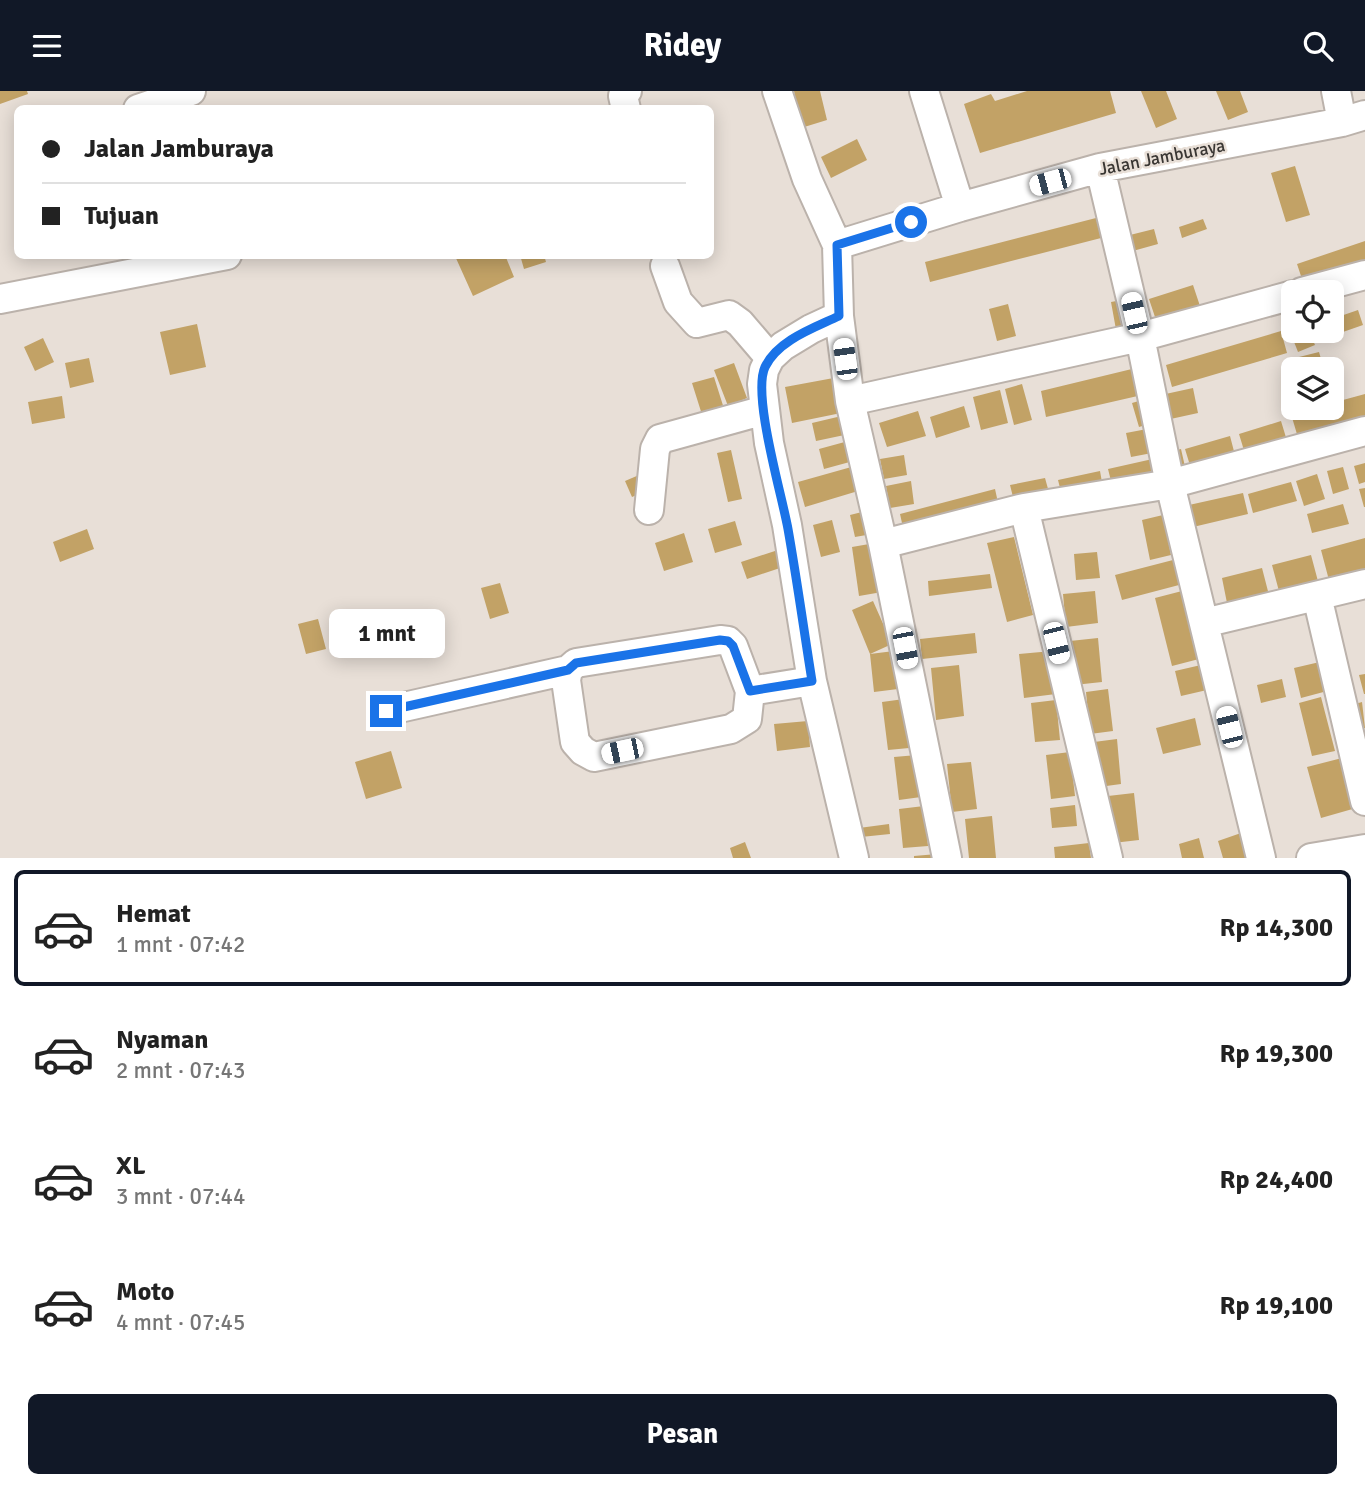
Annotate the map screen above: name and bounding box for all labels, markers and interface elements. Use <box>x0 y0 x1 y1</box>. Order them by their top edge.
text: Ridey <box>643 26 722 65</box>
icon: menu <box>28 27 66 65</box>
icon: search <box>1299 27 1337 65</box>
text: Jalan Jamburaya <box>84 133 274 165</box>
street label: Jalan Jamburaya <box>1097 134 1227 180</box>
car <box>1027 166 1074 198</box>
text: Tujuan <box>84 200 159 232</box>
route start <box>895 206 927 238</box>
map controls <box>1281 280 1344 420</box>
button: locate <box>1281 280 1344 343</box>
car <box>1120 290 1149 336</box>
car <box>832 337 859 381</box>
button: layers <box>1281 357 1344 420</box>
callout: 1 mnt <box>328 609 444 659</box>
text: 1 mnt <box>358 619 416 648</box>
car <box>1041 620 1072 666</box>
car <box>891 625 920 671</box>
route end <box>370 695 402 727</box>
car <box>1214 704 1245 750</box>
car <box>600 736 645 766</box>
icon: car <box>32 897 95 960</box>
text: Hemat <box>116 898 191 930</box>
text: Rp 14,300 <box>1219 912 1333 944</box>
text: 1 mnt · 07:42 <box>116 930 245 959</box>
icon: car <box>32 1023 95 1086</box>
text: Nyaman <box>116 1024 209 1056</box>
text: Rp 19,300 <box>1219 1038 1333 1070</box>
text: 2 mnt · 07:43 <box>116 1056 245 1085</box>
icon: car <box>32 1149 95 1212</box>
text: XL <box>116 1150 146 1182</box>
text: Rp 24,400 <box>1219 1164 1333 1196</box>
text: 3 mnt · 07:44 <box>116 1182 245 1211</box>
icon: car <box>32 1275 95 1338</box>
text: Moto <box>116 1276 174 1308</box>
text: Rp 19,100 <box>1219 1290 1333 1322</box>
text: 4 mnt · 07:45 <box>116 1308 245 1337</box>
button: Pesan <box>28 1394 1337 1474</box>

